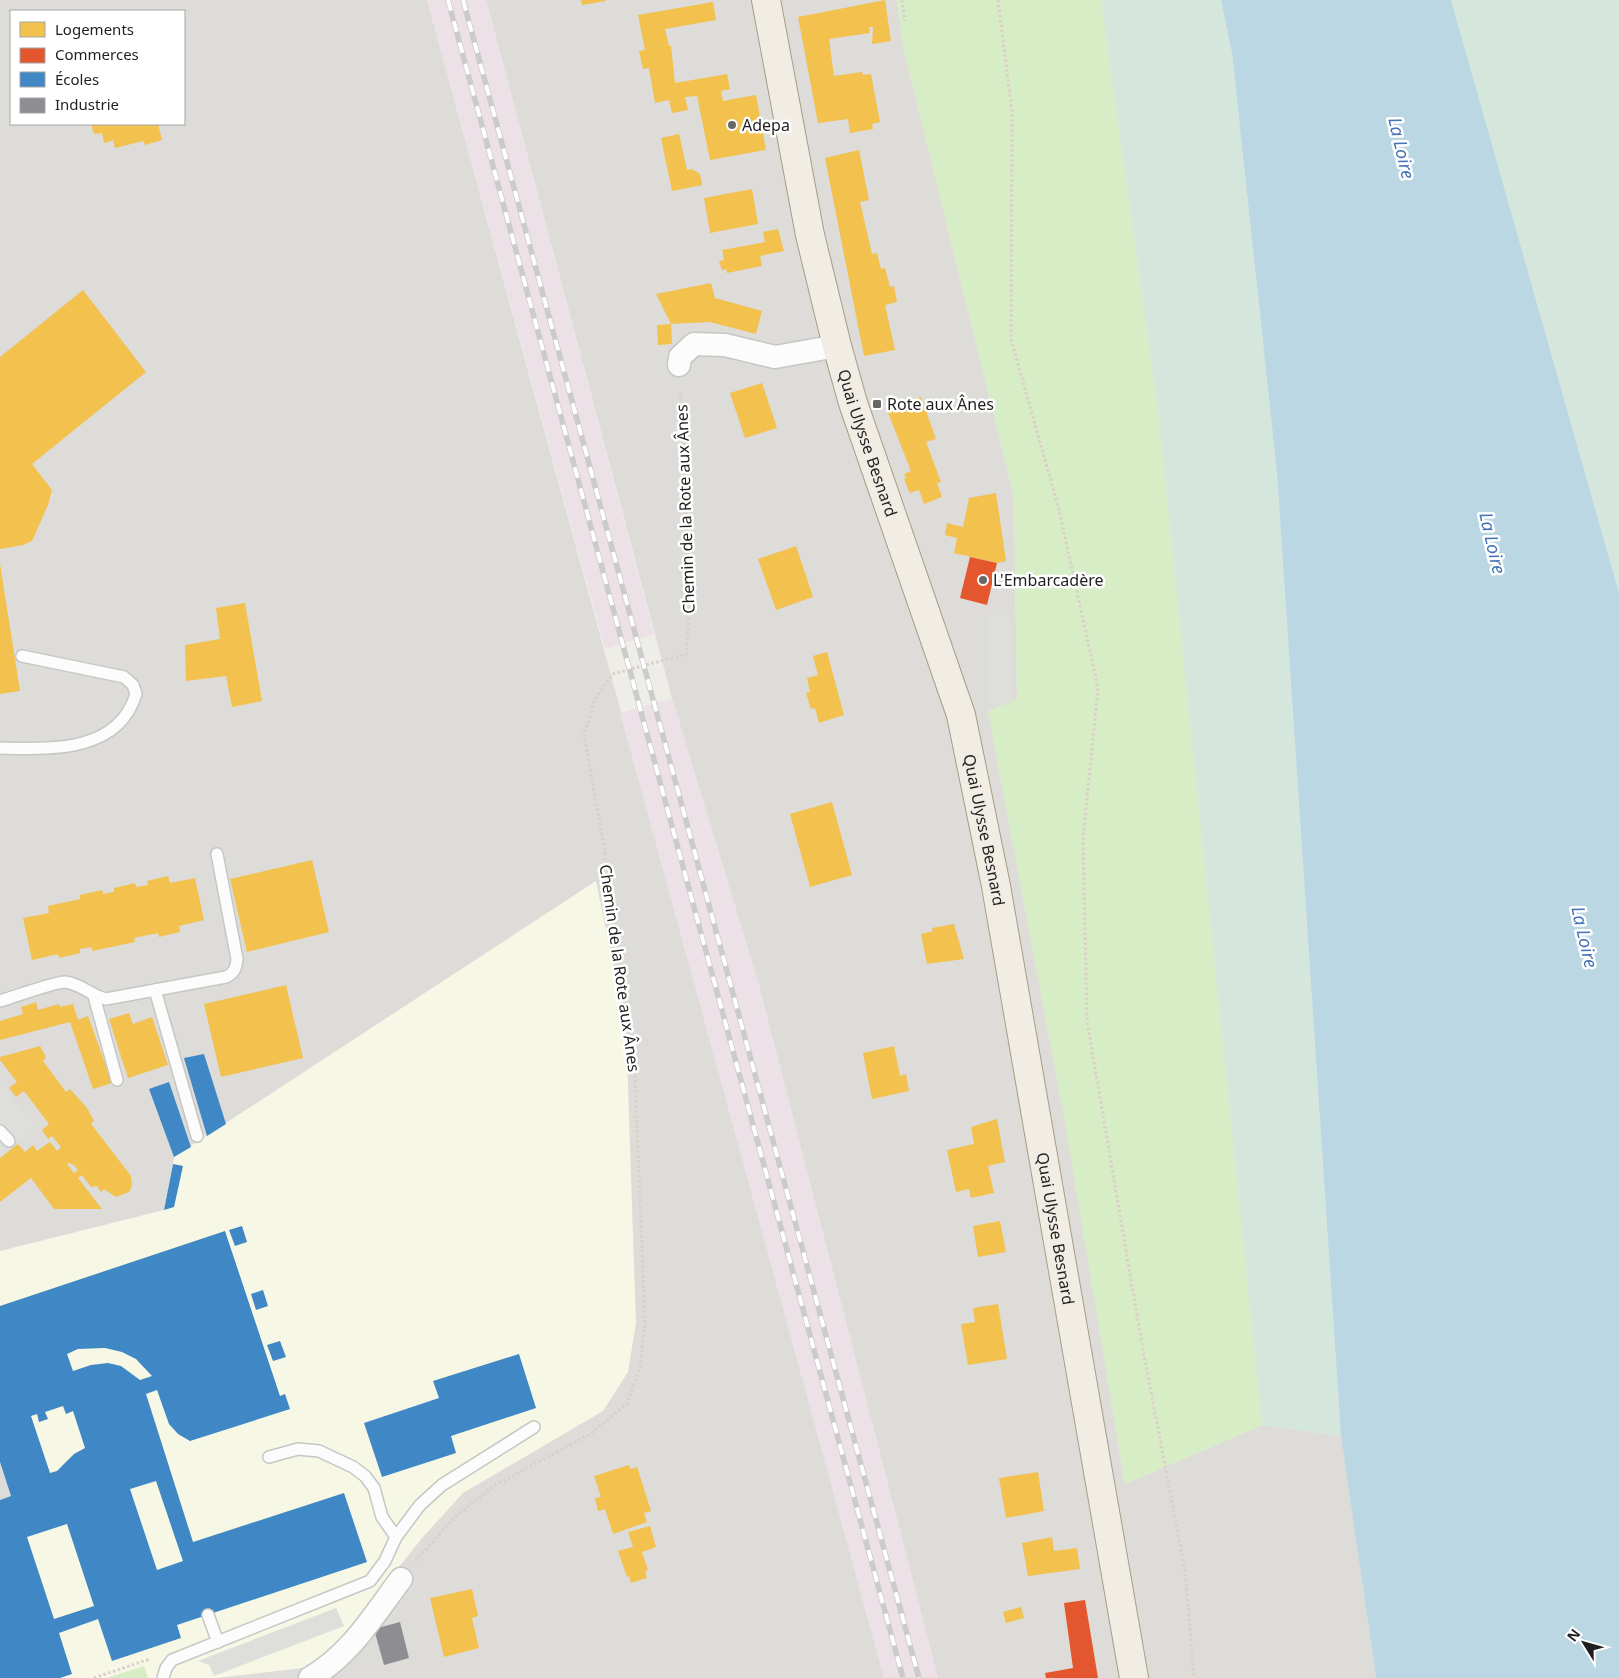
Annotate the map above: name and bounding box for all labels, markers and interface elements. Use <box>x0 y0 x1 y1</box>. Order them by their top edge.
legend <box>10 10 185 125</box>
text: Logements <box>55 19 134 39</box>
text: Commerces <box>55 44 139 64</box>
text: Écoles <box>55 69 99 89</box>
text: Industrie <box>55 94 119 114</box>
place label: Adepa <box>742 114 790 136</box>
water label: La Loire <box>1383 115 1421 181</box>
marker: Adepa <box>726 119 738 131</box>
street label: Quai Ulysse Besnard <box>833 367 903 520</box>
place label: Rote aux Ânes <box>887 393 994 415</box>
marker: Rote aux Ânes <box>871 398 883 410</box>
street label: Chemin de la Rote aux Ânes <box>670 404 700 614</box>
water label: La Loire <box>1474 510 1512 576</box>
place label: L'Embarcadère <box>993 569 1104 591</box>
marker: L'Embarcadère <box>977 574 989 586</box>
street label: Quai Ulysse Besnard <box>958 752 1010 908</box>
street label: Chemin de la Rote aux Ânes <box>595 863 645 1073</box>
water label: La Loire <box>1566 904 1604 970</box>
street label: Quai Ulysse Besnard <box>1032 1151 1080 1307</box>
north arrow <box>1559 1618 1609 1668</box>
text: N <box>1562 1625 1584 1645</box>

